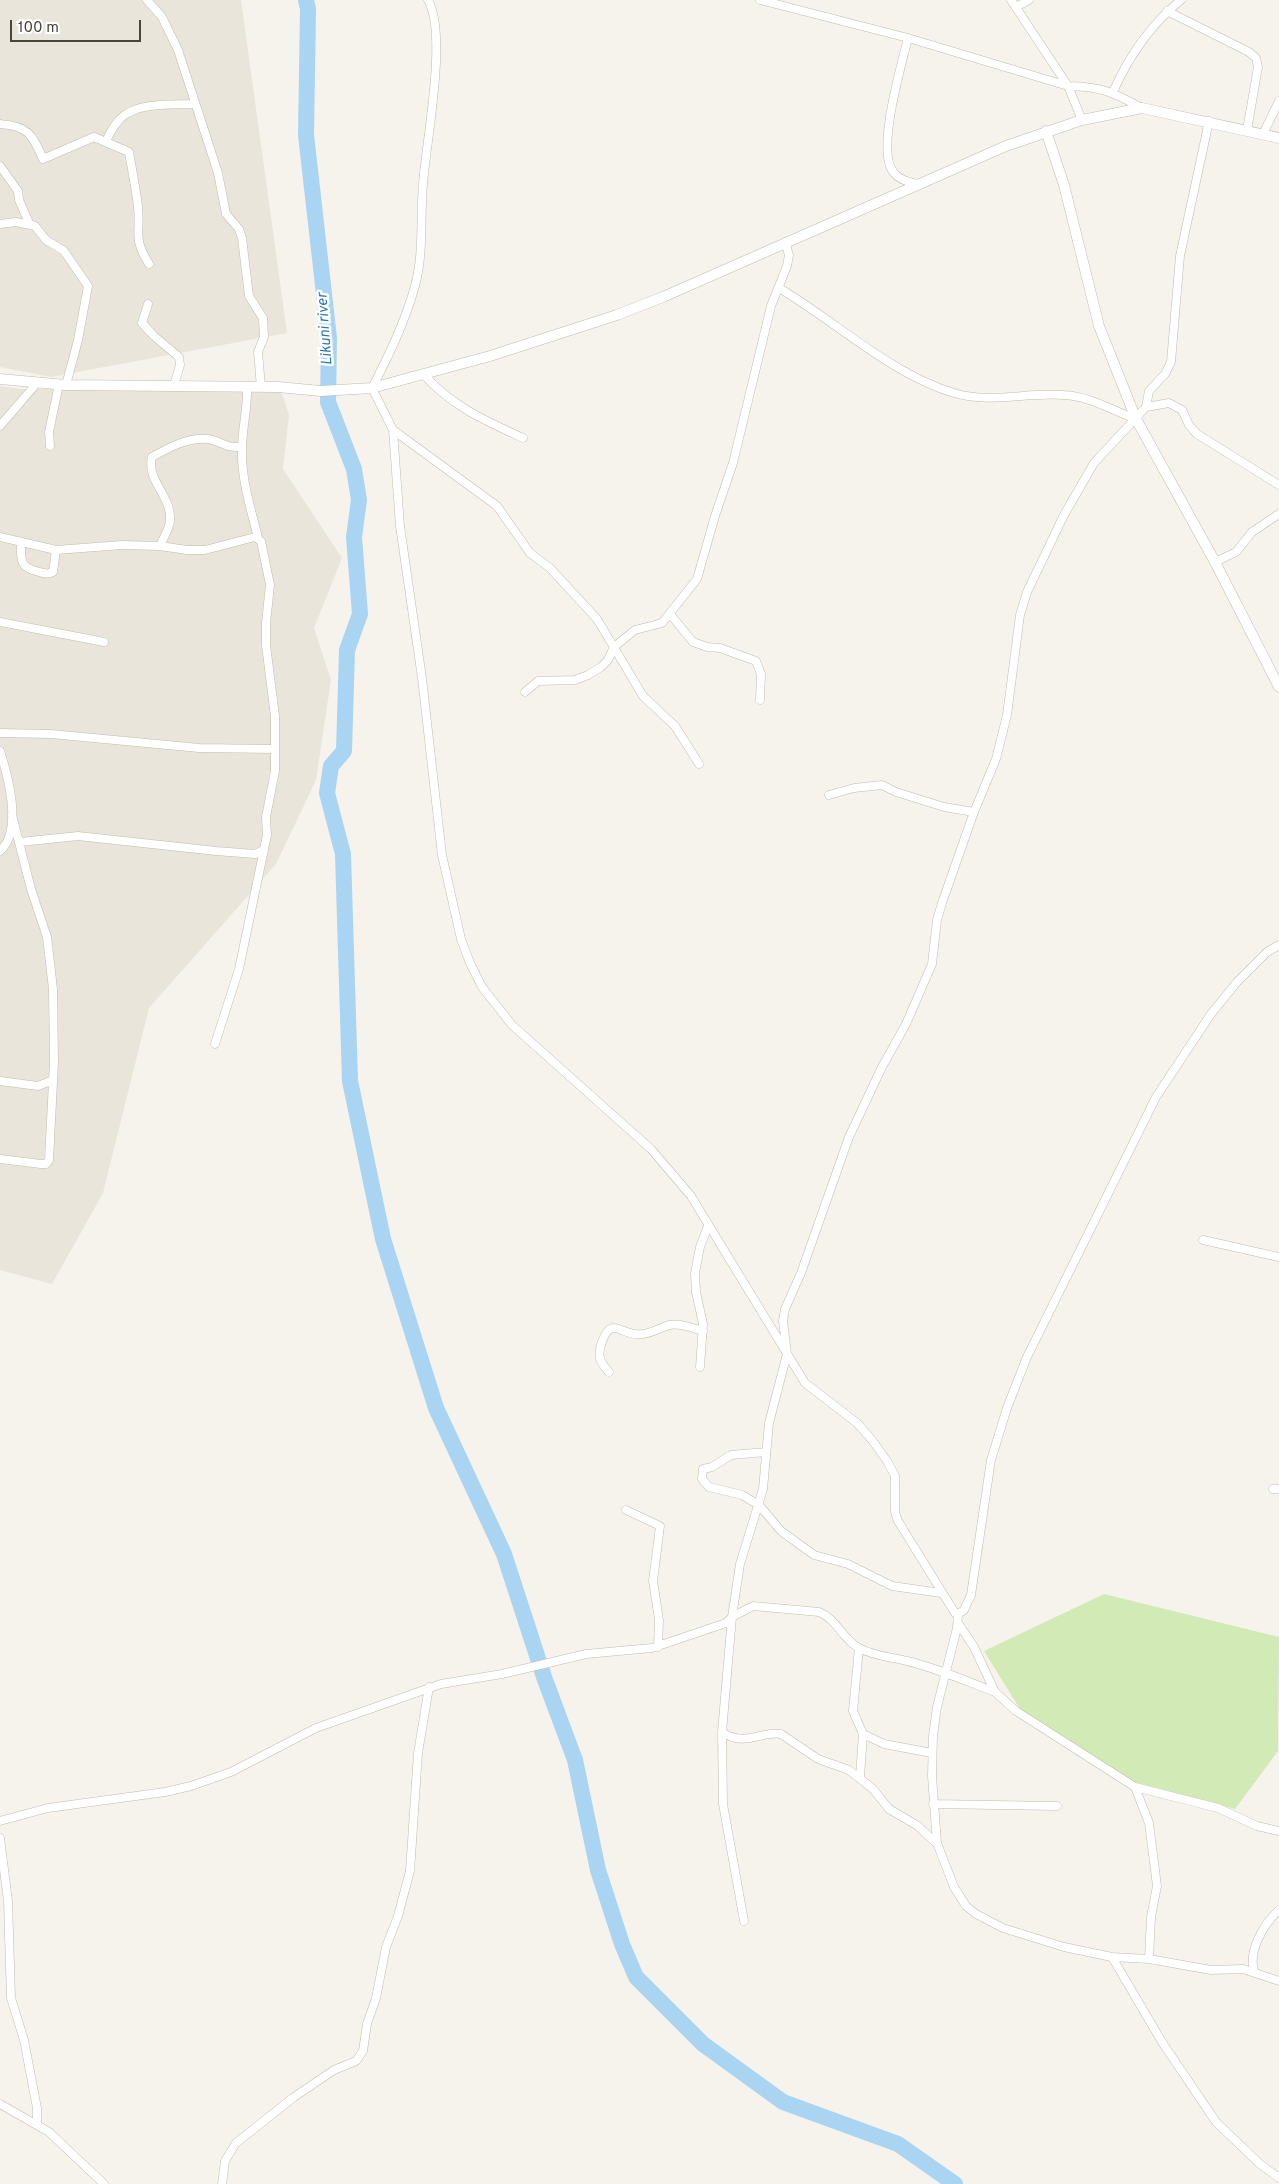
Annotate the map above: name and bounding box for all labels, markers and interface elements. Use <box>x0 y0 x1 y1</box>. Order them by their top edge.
scale bar <box>12 10 144 42</box>
text: 100 m <box>18 19 59 38</box>
water label: Likuni river <box>314 292 338 366</box>

